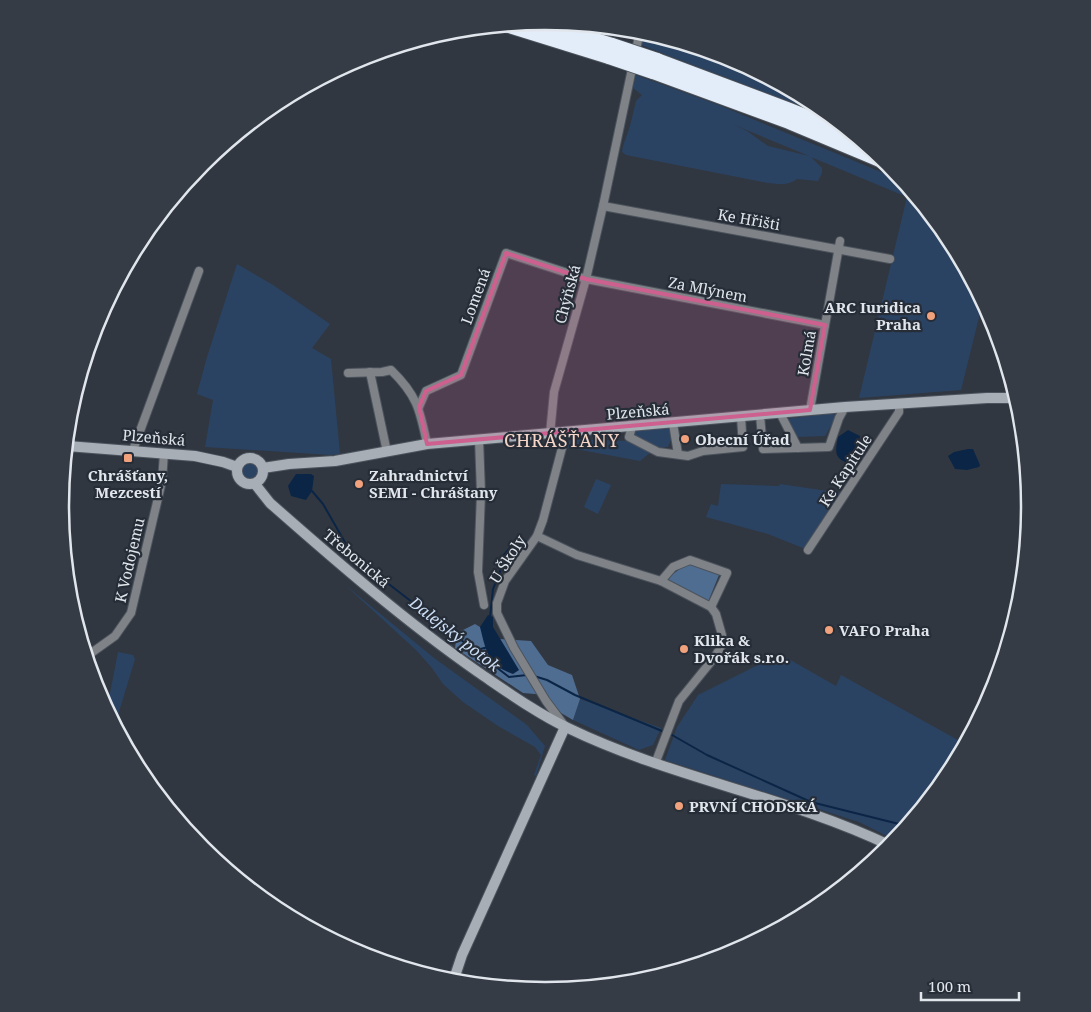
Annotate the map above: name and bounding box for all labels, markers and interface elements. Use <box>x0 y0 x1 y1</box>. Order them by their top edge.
street label: Ke Hřišti <box>716 204 782 234</box>
street label: Chýňská <box>550 262 584 326</box>
street label: Lomená <box>456 265 494 327</box>
street label: Za Mlýnem <box>667 272 749 306</box>
place label: ARC Iuridica Praha <box>824 297 921 334</box>
marker: ARC Iuridica Praha <box>925 310 937 322</box>
street label: Kolmá <box>792 329 820 377</box>
street label: Plzeňská <box>606 398 670 424</box>
street label: Plzeňská <box>122 424 186 450</box>
district label: CHRÁŠŤANY <box>504 428 620 452</box>
place label: Obecní Úřad <box>695 429 790 449</box>
street label: Ke Kapitule <box>814 430 876 510</box>
marker: Obecní Úřad <box>679 433 691 445</box>
marker: Chrášťany, Mezcestí <box>122 452 134 464</box>
place label: Chrášťany, Mezcestí <box>88 465 168 502</box>
place label: Zahradnictví SEMI - Chráštany <box>369 465 498 502</box>
marker: Zahradnictví SEMI - Chráštany <box>353 478 365 490</box>
street label: K Vodojemu <box>110 515 149 604</box>
street label: Třebonická <box>319 524 395 592</box>
street label: U Školy <box>484 531 530 587</box>
water label: Dalejský potok <box>404 591 506 677</box>
place label: VAFO Praha <box>839 620 930 640</box>
marker: VAFO Praha <box>823 624 835 636</box>
place label: Klika & Dvořák s.r.o. <box>694 630 789 667</box>
marker: Klika & Dvořák s.r.o. <box>678 643 690 655</box>
place label: PRVNÍ CHODSKÁ <box>689 796 818 816</box>
marker: PRVNÍ CHODSKÁ <box>673 800 685 812</box>
scale bar <box>921 970 1018 1002</box>
text: 100 m <box>928 976 971 996</box>

